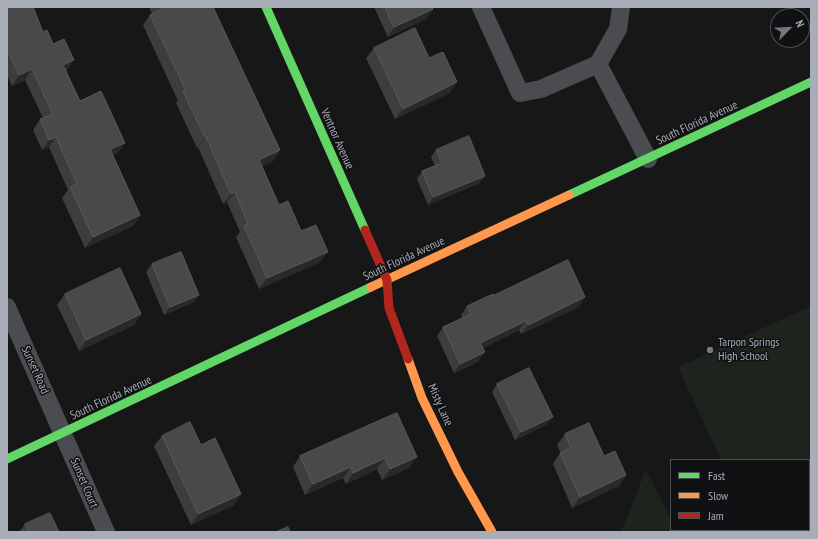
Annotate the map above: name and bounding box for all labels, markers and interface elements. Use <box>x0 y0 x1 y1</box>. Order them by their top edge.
north arrow <box>770 8 810 48</box>
text: N <box>792 18 808 29</box>
street label: South Florida Avenue <box>654 98 740 148</box>
street label: Ventnor Avenue <box>317 106 357 172</box>
street label: South Florida Avenue <box>361 234 447 284</box>
place label: Tarpon Springs High School <box>718 336 779 364</box>
street label: Sunset Road <box>18 344 52 396</box>
marker: Tarpon Springs High School <box>705 345 715 355</box>
street label: South Florida Avenue <box>68 373 154 423</box>
street label: Misty Lane <box>424 382 456 428</box>
street label: Sunset Court <box>67 456 101 510</box>
legend <box>670 459 810 531</box>
text: Fast <box>708 468 725 483</box>
text: Slow <box>708 488 728 503</box>
text: Jam <box>708 508 724 523</box>

